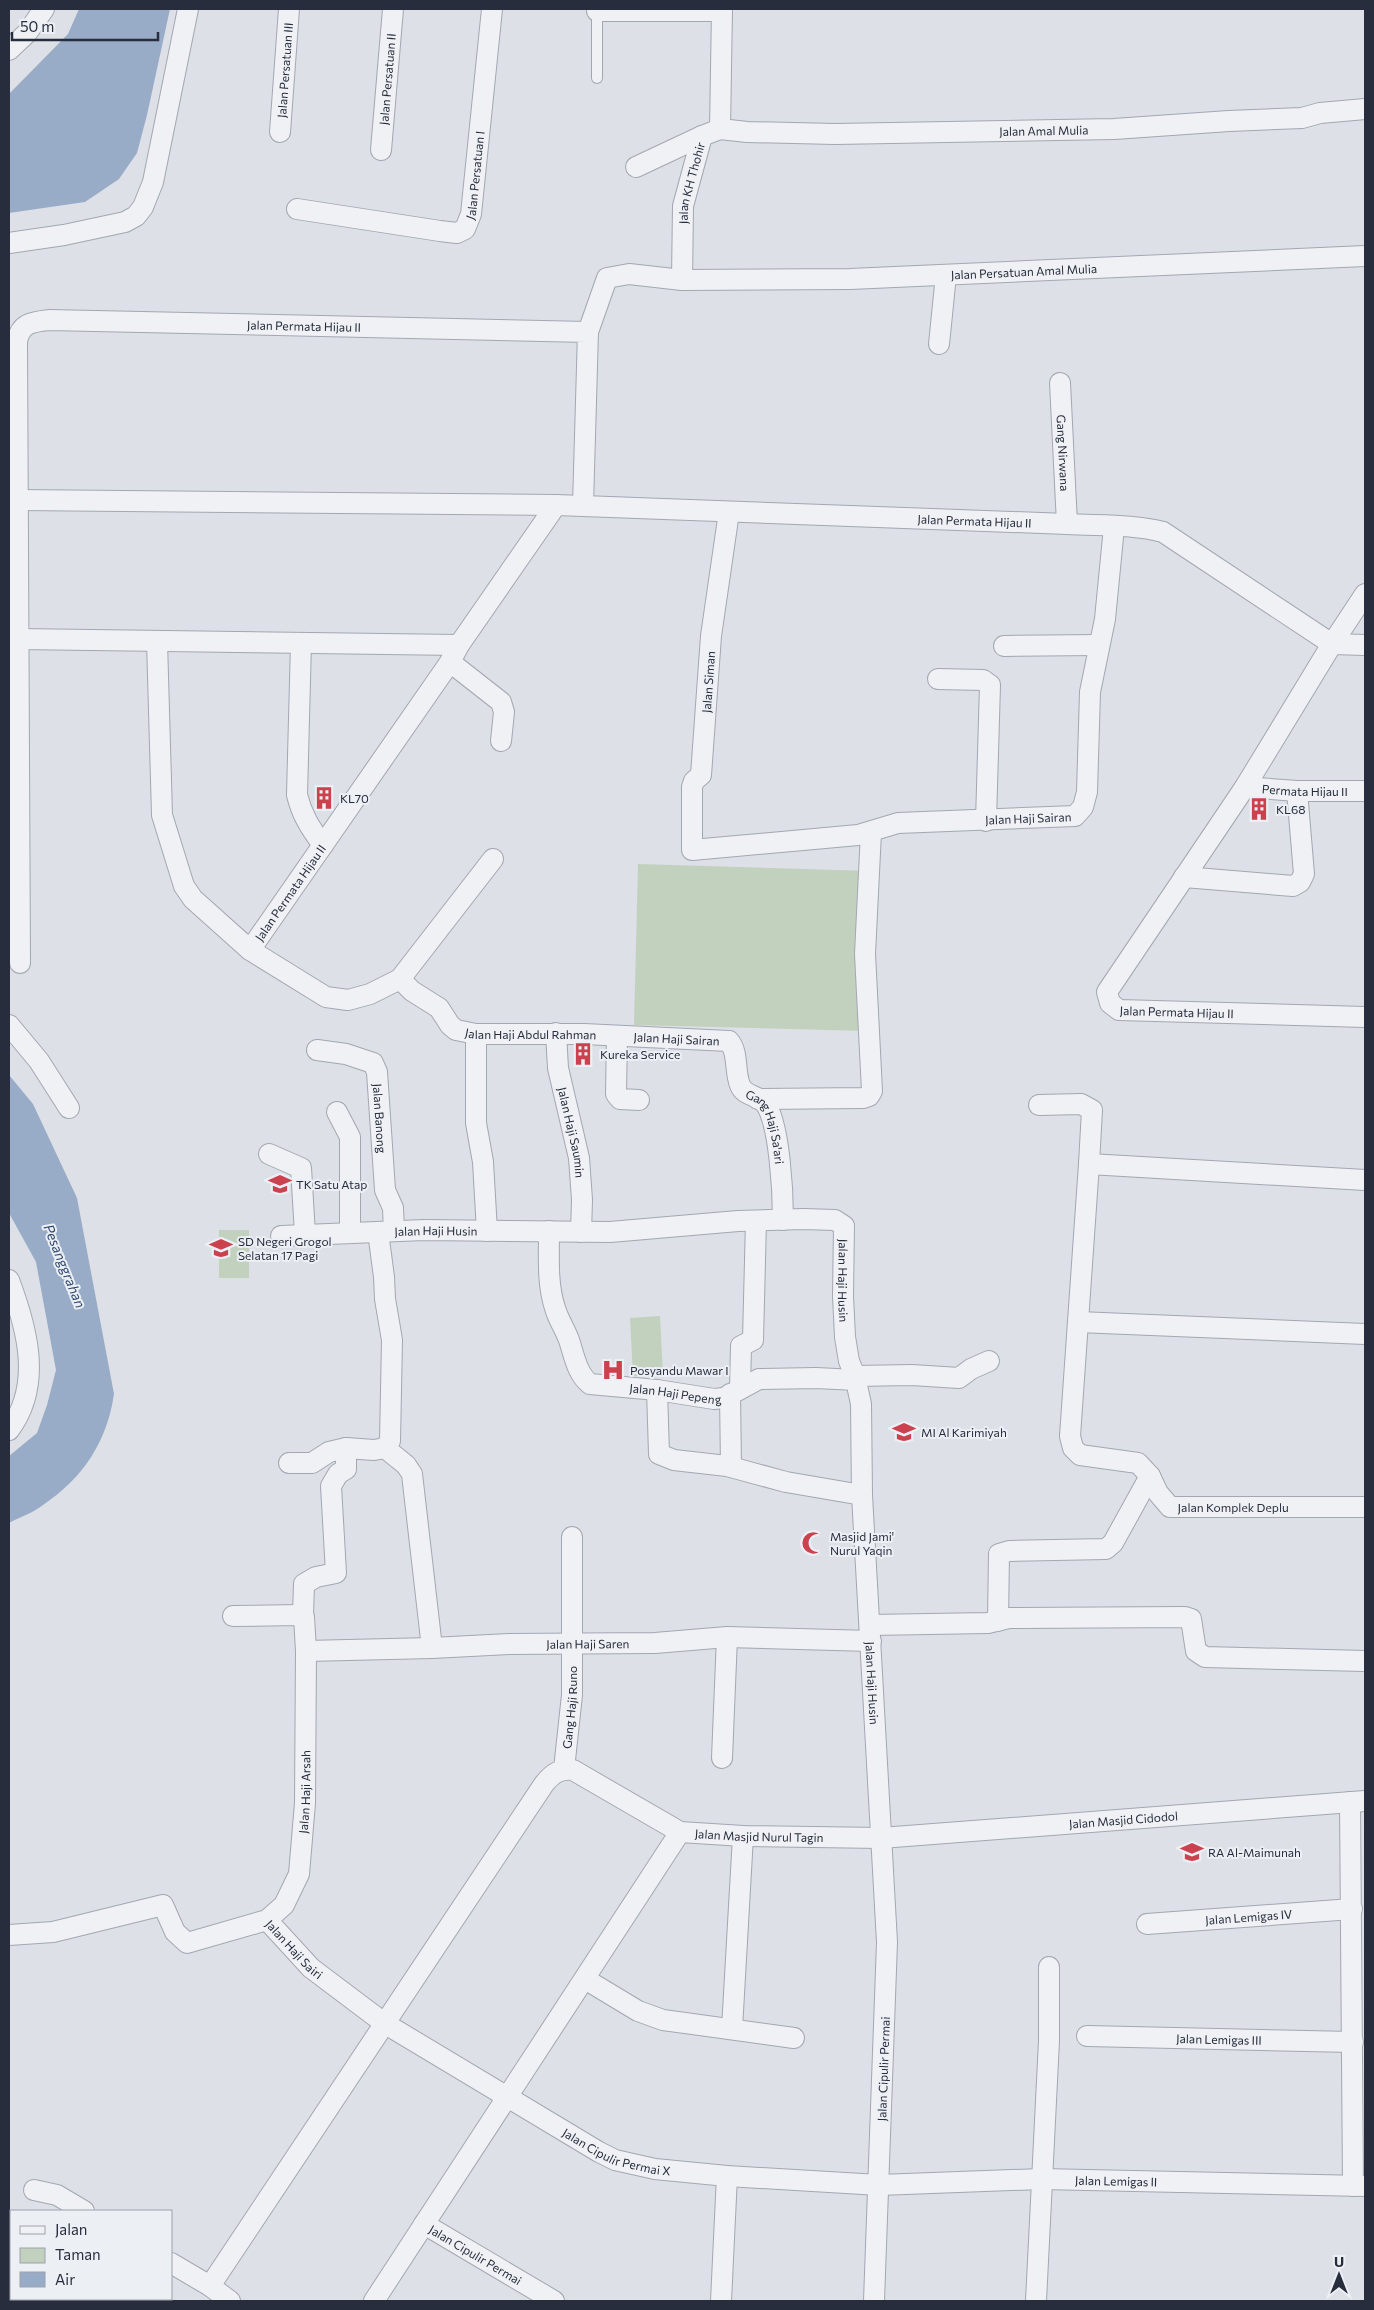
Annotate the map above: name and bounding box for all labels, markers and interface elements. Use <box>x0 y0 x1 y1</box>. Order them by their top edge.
scale bar <box>12 10 159 42</box>
text: 50 m <box>20 17 54 35</box>
street label: Jalan Persatuan III <box>274 22 295 118</box>
street label: Jalan Persatuan II <box>376 33 398 126</box>
street label: Jalan Amal Mulia <box>999 122 1089 139</box>
street label: Jalan Persatuan I <box>463 130 486 222</box>
street label: Jalan KH Thohir <box>676 140 707 224</box>
street label: Jalan Persatuan Amal Mulia <box>950 261 1097 282</box>
street label: Jalan Permata Hijau II <box>247 317 361 334</box>
street label: Gang Nirwana <box>1055 414 1072 492</box>
street label: Jalan Permata Hijau II <box>917 511 1032 530</box>
street label: Jalan Siman <box>699 651 718 713</box>
street label: Permata Hijau II <box>1261 781 1348 798</box>
building icon: KL70 <box>311 785 337 811</box>
place label: KL70 <box>340 791 369 805</box>
building icon: KL68 <box>1246 796 1272 822</box>
place label: KL68 <box>1276 802 1306 816</box>
street label: Jalan Haji Sairan <box>985 809 1072 828</box>
street label: Jalan Permata Hijau II <box>252 842 328 944</box>
street label: Jalan Permata Hijau II <box>1119 1003 1234 1020</box>
street label: Jalan Haji Abdul Rahman <box>464 1025 597 1042</box>
street label: Jalan Haji Sairan <box>633 1029 720 1048</box>
building icon: Kureka Service <box>570 1041 596 1067</box>
place label: Kureka Service <box>600 1047 680 1061</box>
street label: Jalan Banong <box>370 1083 390 1154</box>
street label: Jalan Haji Saumin <box>555 1086 587 1178</box>
street label: Gang Haji Sa'ari <box>744 1087 787 1165</box>
school or university icon: TK Satu Atap <box>267 1171 293 1197</box>
place label: TK Satu Atap <box>296 1177 367 1191</box>
water label: Pesanggrahan <box>40 1222 90 1310</box>
street label: Jalan Haji Husin <box>394 1223 478 1239</box>
place label: SD Negeri Grogol Selatan 17 Pagi <box>238 1234 332 1262</box>
school or university icon: SD Negeri Grogol Selatan 17 Pagi <box>208 1235 234 1261</box>
street label: Jalan Haji Husin <box>836 1239 851 1322</box>
hospital icon: Posyandu Mawar I <box>600 1357 626 1383</box>
place label: Posyandu Mawar I <box>630 1363 729 1377</box>
street label: Jalan Haji Pepeng <box>629 1381 722 1406</box>
school or university icon: MI Al Karimiyah <box>891 1419 917 1445</box>
place label: MI Al Karimiyah <box>921 1425 1007 1439</box>
street label: Jalan Komplek Deplu <box>1178 1500 1289 1515</box>
place label: Masjid Jami' Nurul Yaqin <box>830 1529 894 1557</box>
mosque icon: Masjid Jami' Nurul Yaqin <box>800 1530 826 1556</box>
street label: Jalan Haji Saren <box>546 1636 630 1652</box>
street label: Jalan Haji Husin <box>862 1641 882 1725</box>
street label: Gang Haji Runo <box>559 1666 579 1750</box>
street label: Jalan Haji Arsah <box>295 1750 312 1834</box>
street label: Jalan Masjid Cidodol <box>1068 1808 1178 1832</box>
street label: Jalan Masjid Nurul Tagin <box>694 1826 824 1844</box>
school or university icon: RA Al-Maimunah <box>1179 1839 1205 1865</box>
place label: RA Al-Maimunah <box>1208 1845 1301 1859</box>
street label: Jalan Lemigas IV <box>1205 1906 1293 1928</box>
street label: Jalan Haji Sairi <box>262 1917 326 1981</box>
street label: Jalan Cipulir Permai <box>874 2016 893 2122</box>
street label: Jalan Lemigas III <box>1176 2031 1262 2047</box>
street label: Jalan Cipulir Permai X <box>560 2125 671 2177</box>
street label: Jalan Lemigas II <box>1075 2173 1157 2189</box>
legend <box>10 2210 172 2300</box>
text: Jalan <box>55 2220 87 2238</box>
street label: Jalan Cipulir Permai <box>426 2222 524 2287</box>
text: Taman <box>55 2245 101 2263</box>
north arrow <box>1314 2250 1364 2300</box>
text: U <box>1334 2253 1344 2270</box>
text: Air <box>55 2270 75 2288</box>

